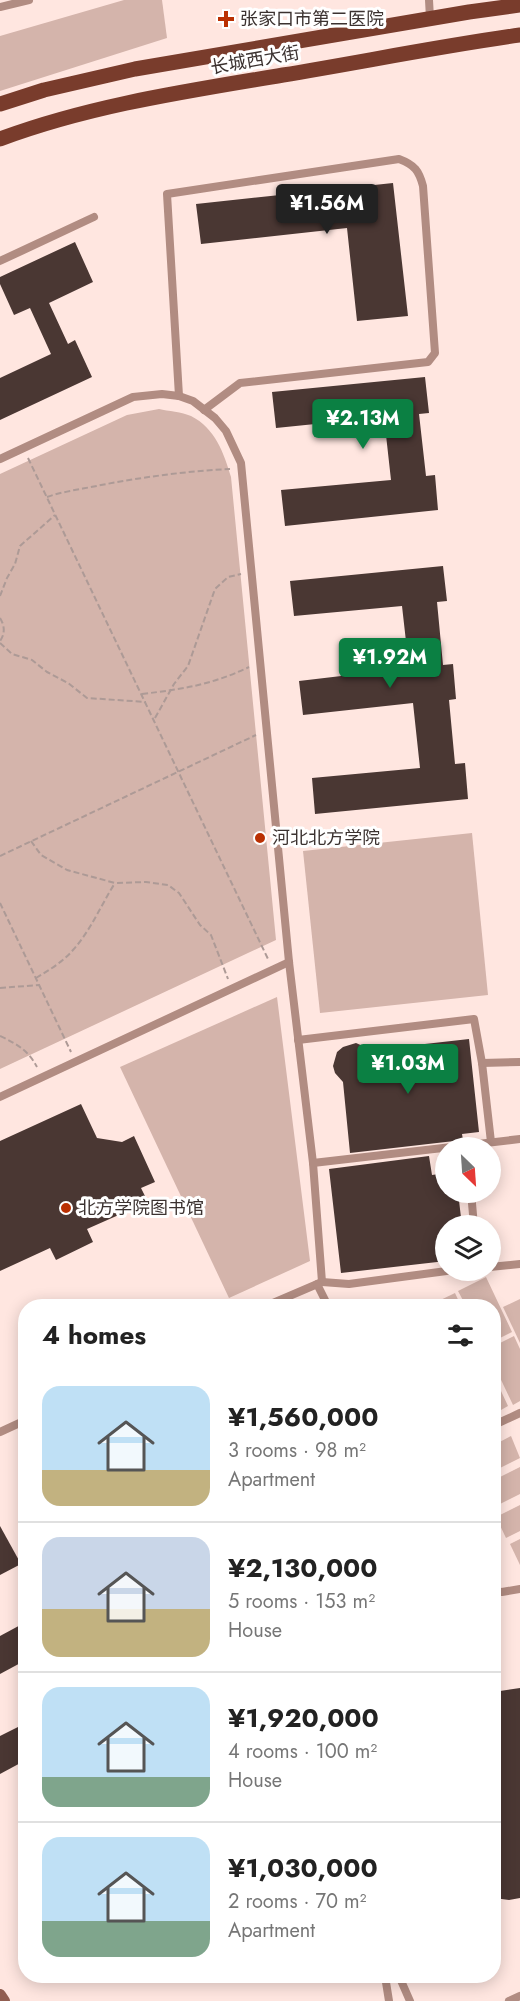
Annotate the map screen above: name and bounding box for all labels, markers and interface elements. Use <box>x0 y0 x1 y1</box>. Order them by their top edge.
place label: 张家口市第二医院 <box>240 6 384 32</box>
marker: 张家口市第二医院 <box>217 10 235 28</box>
street label: 长城西大街 <box>208 39 302 81</box>
pin: ¥1.56M <box>278 184 376 235</box>
text: ¥1.56M <box>290 189 364 218</box>
pin: ¥2.13M <box>314 399 412 450</box>
text: ¥2.13M <box>326 404 400 433</box>
pin: ¥1.92M <box>341 638 439 689</box>
text: ¥1.92M <box>353 643 427 672</box>
place label: 河北北方学院 <box>272 825 380 851</box>
marker: 河北北方学院 <box>253 831 267 845</box>
pin: ¥1.03M <box>359 1044 457 1095</box>
text: ¥1.03M <box>371 1049 445 1078</box>
north arrow <box>435 1137 501 1203</box>
map controls <box>435 1137 501 1281</box>
place label: 北方学院图书馆 <box>78 1195 204 1221</box>
marker: 北方学院图书馆 <box>59 1201 73 1215</box>
button: layers <box>435 1215 501 1281</box>
text: 4 homes <box>42 1316 146 1354</box>
icon: filters <box>444 1319 477 1352</box>
text: ¥1,560,000 <box>228 1398 379 1436</box>
icon: home <box>90 1410 162 1482</box>
text: 3 rooms · 98 m² <box>228 1436 366 1465</box>
text: Apartment <box>228 1465 315 1494</box>
text: ¥2,130,000 <box>228 1549 378 1587</box>
icon: home <box>90 1561 162 1633</box>
text: 5 rooms · 153 m² <box>228 1587 375 1616</box>
text: House <box>228 1616 282 1645</box>
text: ¥1,920,000 <box>228 1699 379 1737</box>
icon: home <box>90 1711 162 1783</box>
text: 4 rooms · 100 m² <box>228 1737 377 1766</box>
text: House <box>228 1766 282 1795</box>
text: ¥1,030,000 <box>228 1849 378 1887</box>
icon: home <box>90 1861 162 1933</box>
text: 2 rooms · 70 m² <box>228 1887 366 1916</box>
text: Apartment <box>228 1916 315 1945</box>

